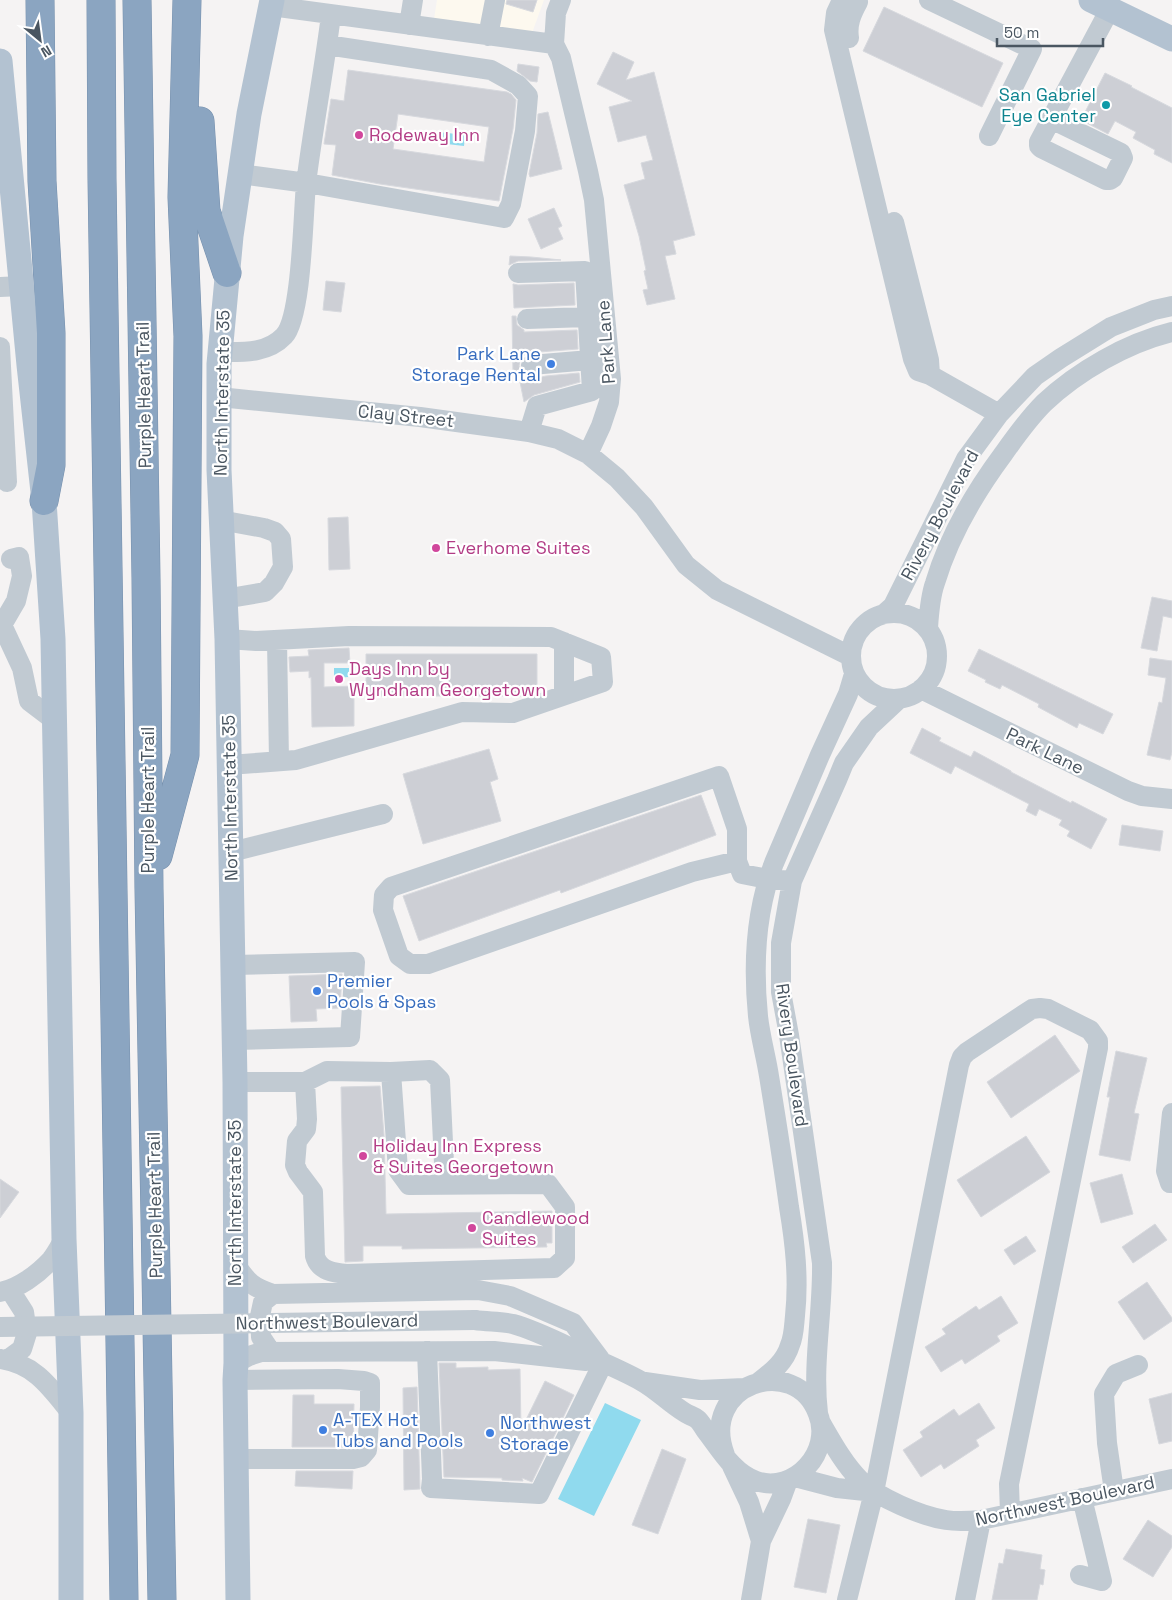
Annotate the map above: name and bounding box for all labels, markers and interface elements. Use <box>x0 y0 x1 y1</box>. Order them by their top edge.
north arrow <box>15 15 65 65</box>
scale bar <box>997 15 1103 47</box>
text: 50 m <box>1004 23 1039 42</box>
text: N <box>38 41 55 62</box>
place label: San Gabriel Eye Center <box>999 83 1096 127</box>
marker: San Gabriel Eye Center <box>1100 99 1112 111</box>
place label: Rodeway Inn <box>369 123 480 146</box>
marker: Rodeway Inn <box>353 129 365 141</box>
street label: Park Lane <box>591 299 620 385</box>
street label: North Interstate 35 <box>209 310 234 476</box>
street label: Purple Heart Trail <box>131 321 156 469</box>
place label: Park Lane Storage Rental <box>412 342 541 386</box>
marker: Park Lane Storage Rental <box>545 358 557 370</box>
street label: Clay Street <box>357 399 455 432</box>
street label: Rivery Boulevard <box>895 445 984 584</box>
place label: Everhome Suites <box>446 536 590 559</box>
marker: Everhome Suites <box>430 542 442 554</box>
place label: Days Inn by Wyndham Georgetown <box>349 657 546 701</box>
marker: Days Inn by Wyndham Georgetown <box>333 673 345 685</box>
street label: North Interstate 35 <box>217 715 242 881</box>
street label: Park Lane <box>1002 722 1088 779</box>
street label: Purple Heart Trail <box>136 727 159 873</box>
place label: Premier Pools & Spas <box>327 969 436 1013</box>
street label: Rivery Boulevard <box>771 982 814 1128</box>
marker: Premier Pools & Spas <box>311 985 323 997</box>
street label: North Interstate 35 <box>223 1120 246 1286</box>
street label: Purple Heart Trail <box>142 1131 167 1279</box>
place label: Holiday Inn Express & Suites Georgetown <box>373 1134 554 1178</box>
marker: Holiday Inn Express & Suites Georgetown <box>357 1150 369 1162</box>
place label: Candlewood Suites <box>482 1206 590 1250</box>
marker: Candlewood Suites <box>466 1222 478 1234</box>
street label: Northwest Boulevard <box>235 1308 419 1335</box>
place label: A-TEX Hot Tubs and Pools <box>333 1408 463 1452</box>
place label: Northwest Storage <box>500 1411 592 1455</box>
marker: A-TEX Hot Tubs and Pools <box>317 1424 329 1436</box>
marker: Northwest Storage <box>484 1427 496 1439</box>
street label: Northwest Boulevard <box>973 1470 1157 1531</box>

